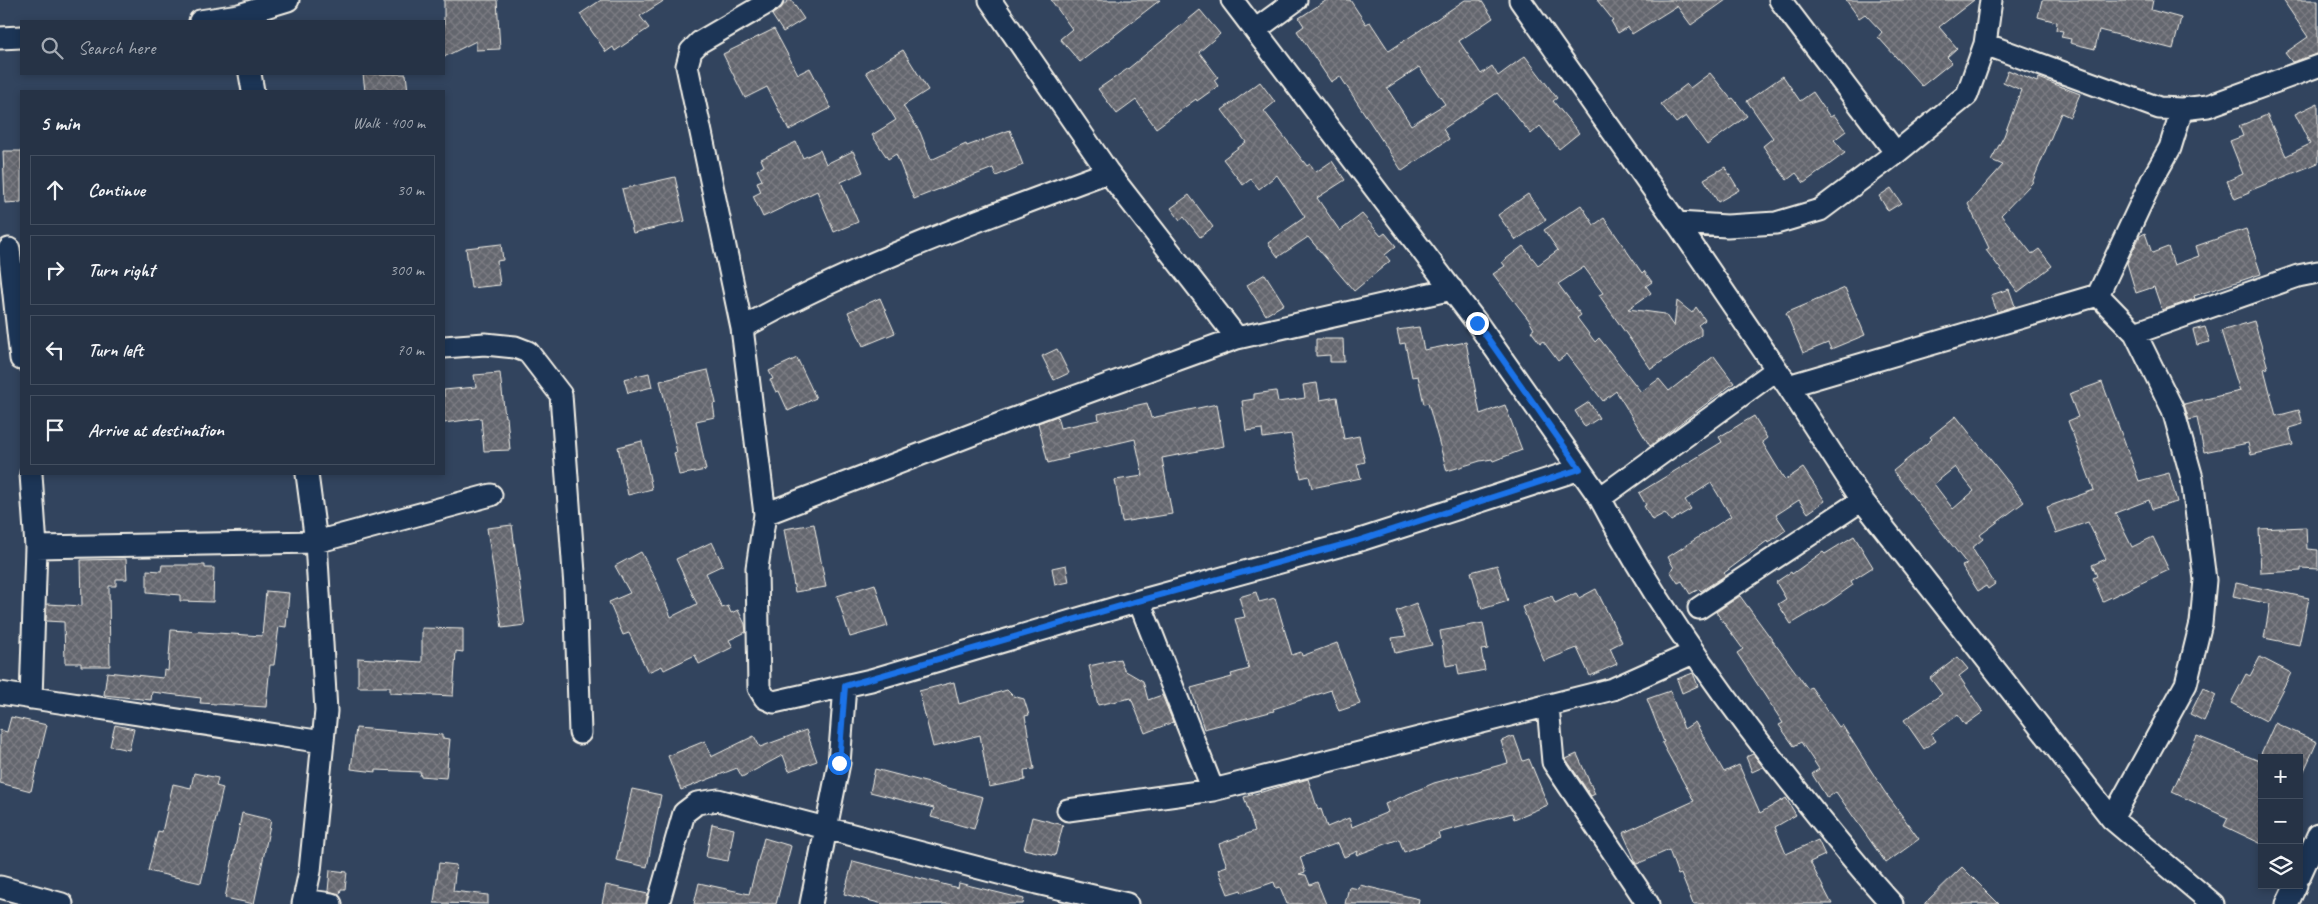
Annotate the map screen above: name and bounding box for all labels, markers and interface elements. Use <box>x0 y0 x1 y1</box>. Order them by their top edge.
search box <box>20 20 445 75</box>
icon: search <box>38 34 66 62</box>
text: Search here <box>78 36 155 60</box>
text: 5 min <box>40 110 80 136</box>
text: Walk · 400 m <box>353 113 425 133</box>
icon: ahead <box>41 176 69 204</box>
text: Continue <box>88 178 145 202</box>
text: 30 m <box>397 180 424 200</box>
icon: right <box>41 256 69 284</box>
text: Turn right <box>88 258 155 282</box>
text: 300 m <box>390 260 424 280</box>
route end <box>1466 312 1489 335</box>
icon: left <box>41 336 69 364</box>
text: Turn left <box>88 338 143 362</box>
text: 70 m <box>397 340 424 360</box>
icon: arrive <box>41 416 69 444</box>
text: Arrive at destination <box>88 418 224 442</box>
route start <box>828 752 851 775</box>
map controls <box>2258 754 2303 889</box>
button: + <box>2258 754 2303 799</box>
button: − <box>2258 799 2303 844</box>
button: layers <box>2258 844 2303 889</box>

